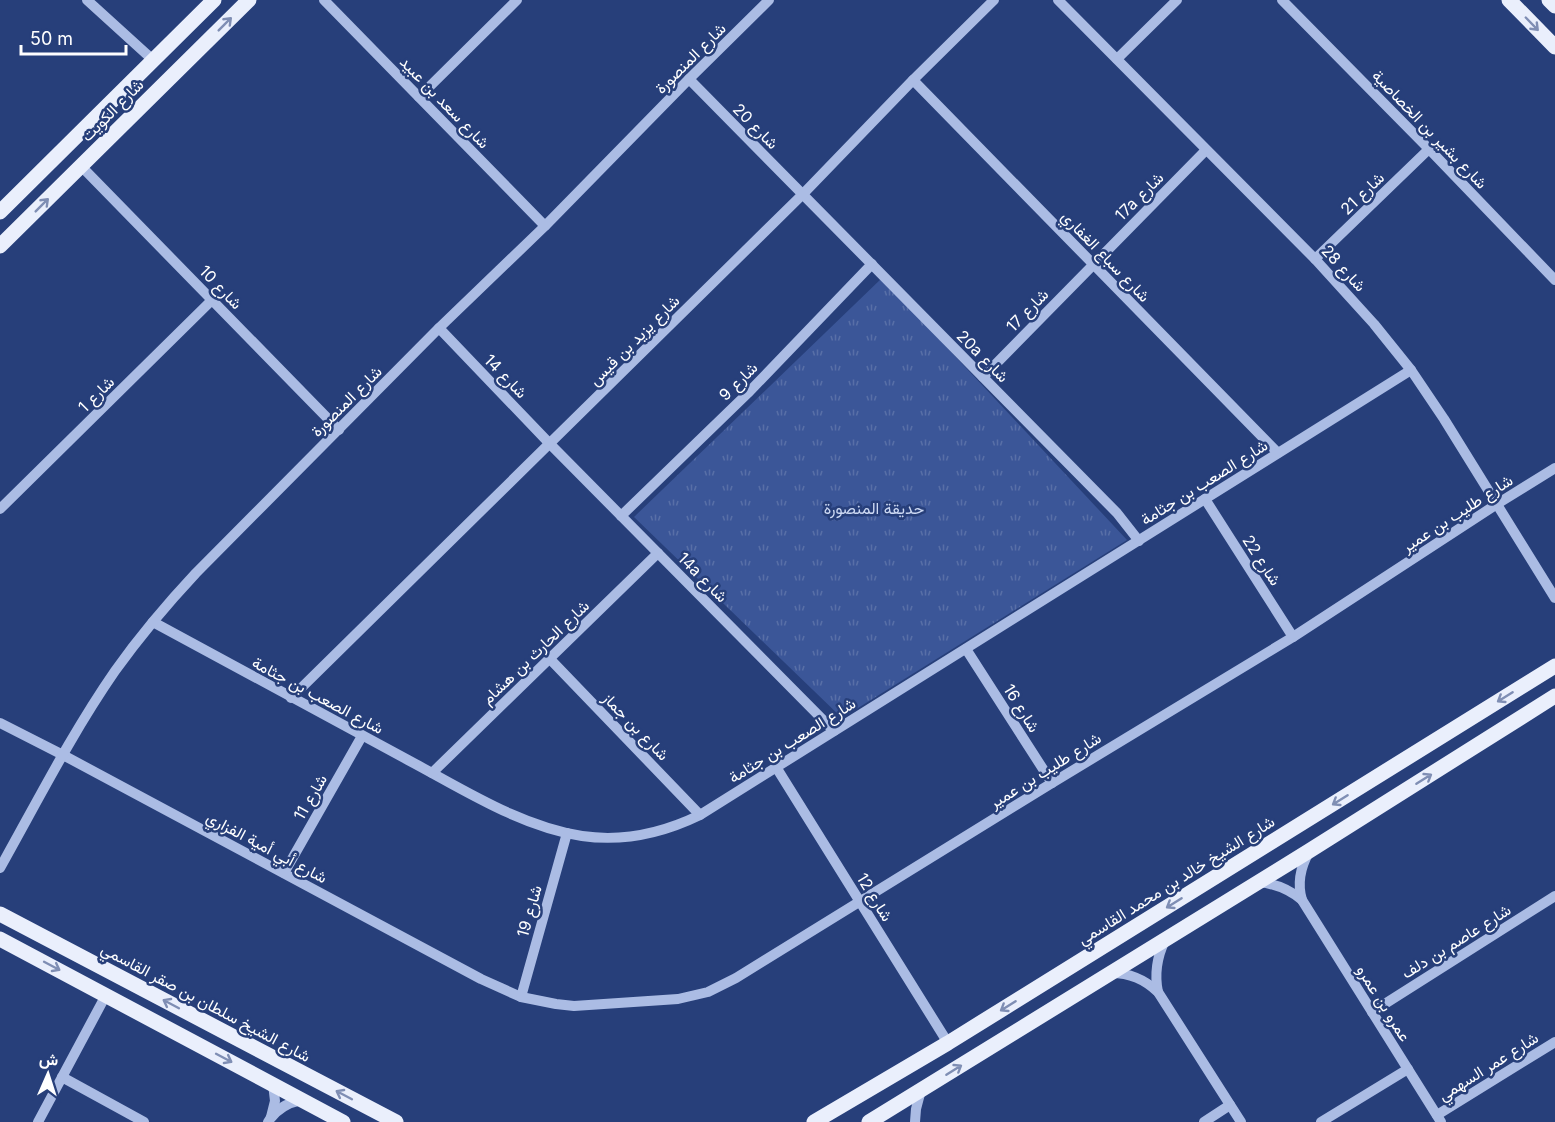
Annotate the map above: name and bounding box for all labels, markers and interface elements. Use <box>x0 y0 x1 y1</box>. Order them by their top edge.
one-way arrow <box>217 16 232 31</box>
one-way arrow <box>1525 16 1539 31</box>
scale bar <box>21 18 126 56</box>
street label: شارع المنصورة <box>650 18 731 99</box>
text: 50 m <box>30 28 73 49</box>
street label: شارع سعد بن عبيد <box>395 52 494 154</box>
street label: شارع بشير بن الخصاصية <box>1367 65 1492 194</box>
street label: شارع الكويت <box>77 75 149 147</box>
street label: شارع 20 <box>728 99 783 154</box>
street label: شارع 21 <box>1336 167 1389 220</box>
street label: 17a شارع <box>1111 168 1169 226</box>
one-way arrow <box>34 198 49 213</box>
street label: شارع سباع الغفاري <box>1055 206 1155 309</box>
street label: شارع 28 <box>1316 241 1371 297</box>
street label: شارع 10 <box>194 261 247 315</box>
street label: شارع 17 <box>1002 284 1054 337</box>
street label: شارع يزيد بن قيس <box>584 290 685 391</box>
street label: 20a شارع <box>951 326 1013 388</box>
street label: شارع 14 <box>479 350 532 404</box>
street label: شارع 9 <box>714 357 763 406</box>
street label: شارع المنصورة <box>306 361 387 442</box>
street label: شارع 1 <box>74 372 120 418</box>
street label: شارع الصعب بن جثامة <box>1137 435 1272 531</box>
street label: شارع طليب بن عمير <box>1397 470 1517 559</box>
park label: حديقة المنصورة <box>824 498 924 519</box>
street label: شارع 22 <box>1237 531 1286 590</box>
street label: 14a شارع <box>672 548 732 608</box>
street label: شارع الحارث بن هشام <box>477 596 594 710</box>
street label: شارع الصعب بن جثامة <box>248 652 387 740</box>
street label: شارع 16 <box>998 680 1045 737</box>
street label: شارع بن جماز <box>596 687 673 766</box>
one-way arrow <box>1497 692 1514 704</box>
street label: شارع الصعب بن جثامة <box>725 693 860 789</box>
street label: شارع طليب بن عمير <box>985 728 1106 815</box>
street label: شارع 11 <box>289 770 333 825</box>
one-way arrow <box>1415 773 1431 785</box>
one-way arrow <box>1332 794 1349 806</box>
street label: شارع أبي أمية الفزاري <box>201 807 331 891</box>
street label: شارع الشيخ خالد بن محمد القاسمي <box>1074 811 1280 952</box>
street label: شارع 12 <box>851 869 898 926</box>
street label: شارع 19 <box>512 883 548 940</box>
one-way arrow <box>1166 897 1183 909</box>
street label: شارع عاصم بن دلف <box>1398 899 1515 984</box>
street label: شارع الشيخ سلطان بن صقر القاسمي <box>96 938 314 1069</box>
one-way arrow <box>42 961 60 972</box>
street label: عمرو بن عمرو <box>1352 961 1415 1045</box>
one-way arrow <box>163 998 181 1009</box>
one-way arrow <box>1000 1000 1017 1012</box>
street label: شارع عمر السهمي <box>1434 1027 1544 1108</box>
north arrow <box>18 1044 78 1104</box>
text: ش <box>39 1049 59 1070</box>
one-way arrow <box>215 1052 232 1064</box>
one-way arrow <box>945 1063 962 1075</box>
one-way arrow <box>336 1089 353 1101</box>

